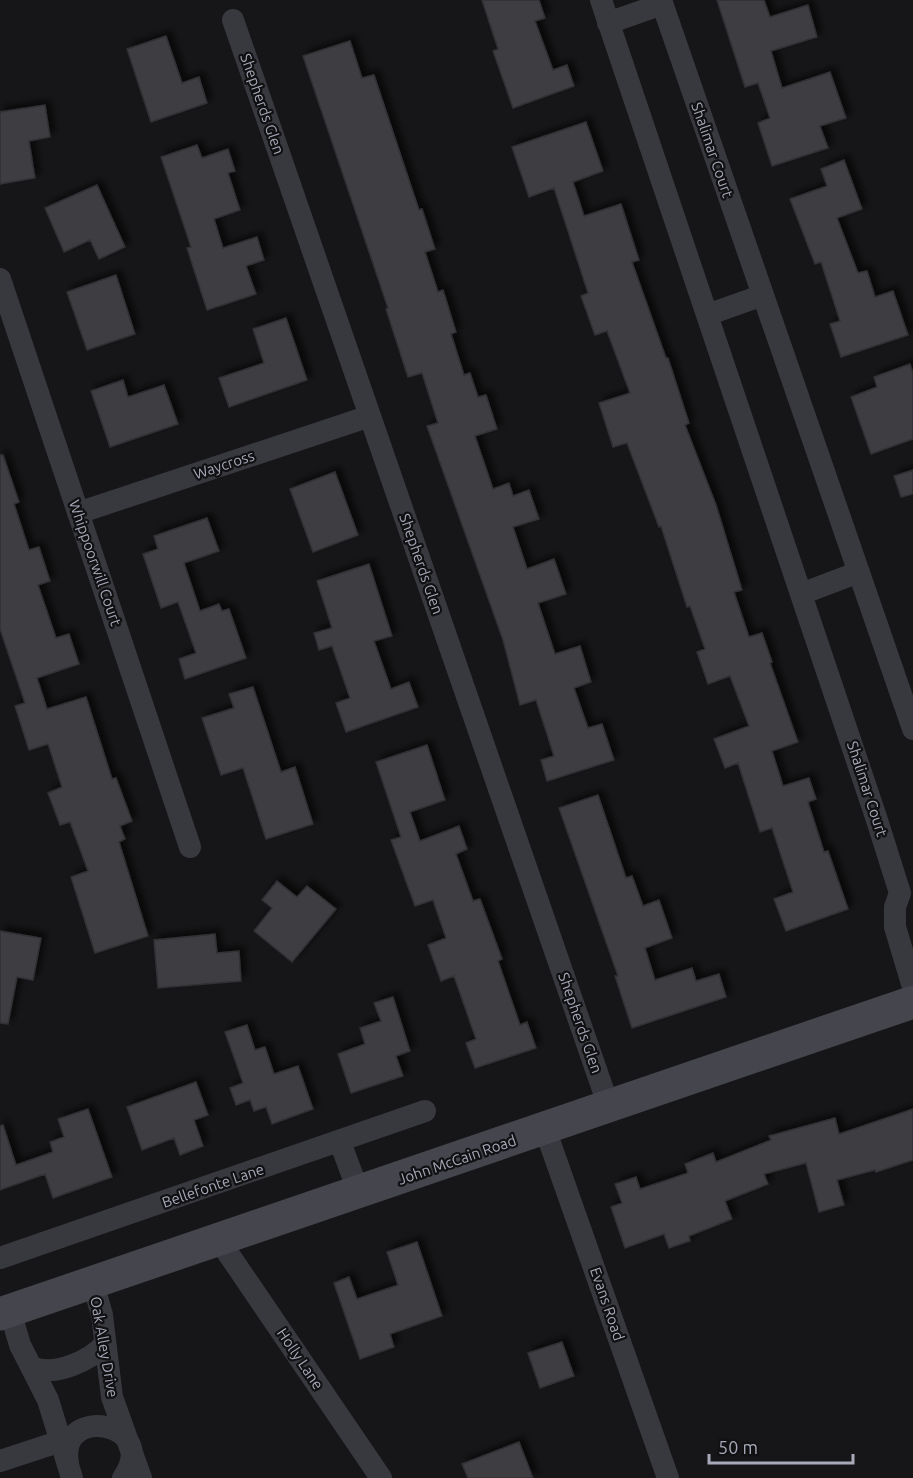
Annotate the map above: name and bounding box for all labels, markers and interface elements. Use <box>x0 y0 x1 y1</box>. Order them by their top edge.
street label: Shepherds Glen <box>237 51 288 156</box>
street label: Shalimar Court <box>688 100 737 200</box>
street label: Waycross <box>191 447 256 482</box>
street label: Whippoorwill Court <box>66 498 125 628</box>
street label: Shepherds Glen <box>396 511 447 616</box>
street label: Shalimar Court <box>844 739 891 839</box>
street label: Shepherds Glen <box>555 970 606 1075</box>
street label: John McCain Road <box>396 1131 518 1188</box>
street label: Bellefonte Lane <box>160 1160 266 1211</box>
street label: Evans Road <box>587 1265 628 1343</box>
street label: Oak Alley Drive <box>87 1295 122 1399</box>
street label: Holly Lane <box>274 1325 327 1392</box>
scale bar <box>709 1427 853 1465</box>
text: 50 m <box>718 1437 758 1457</box>

